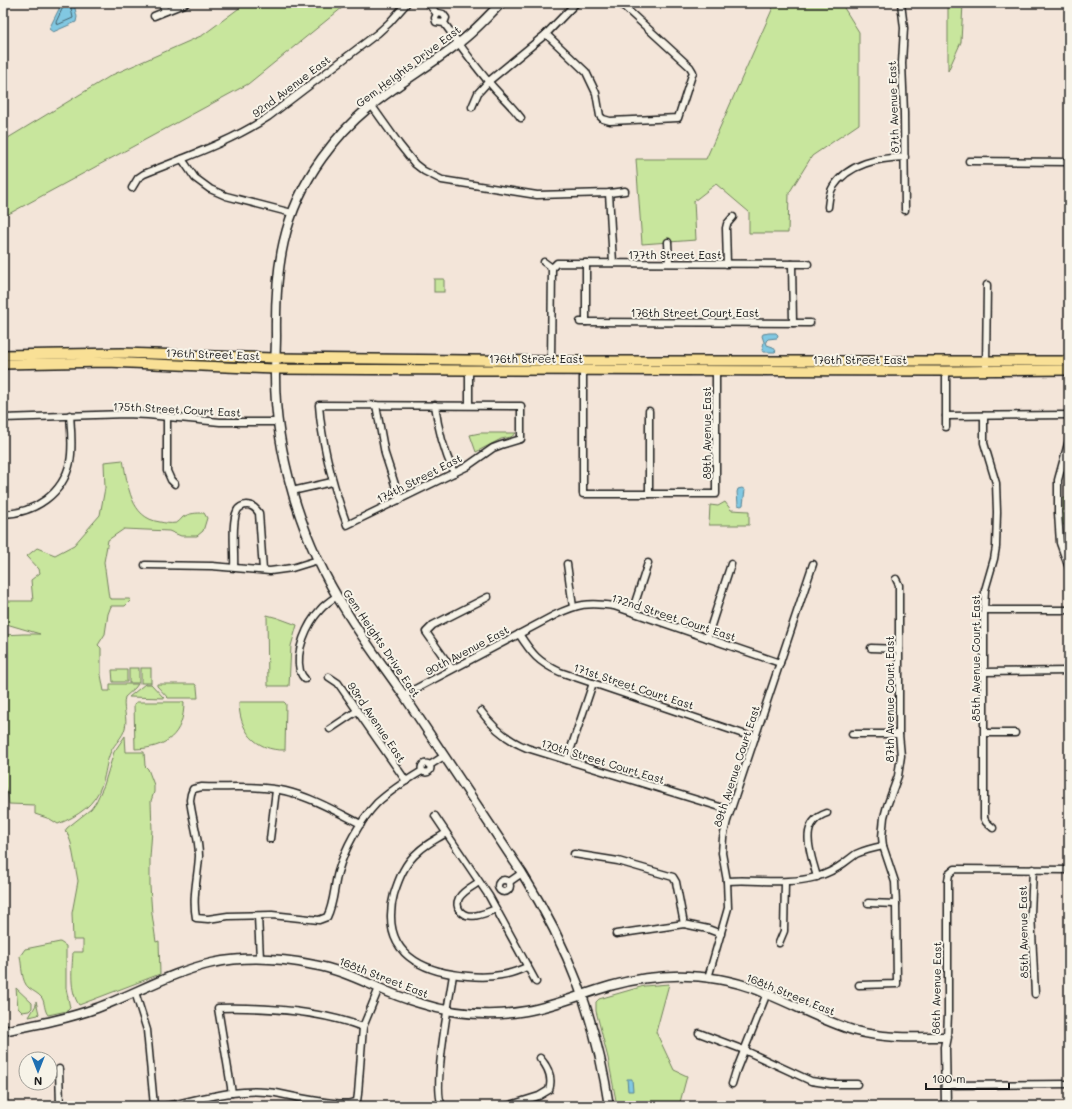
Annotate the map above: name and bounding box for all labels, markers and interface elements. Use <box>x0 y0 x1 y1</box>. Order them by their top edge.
street label: Gem Heights Drive East <box>353 22 464 110</box>
street label: 92nd Avenue East <box>249 52 333 120</box>
street label: 87th Avenue East <box>884 60 902 153</box>
street label: 177th Street East <box>628 247 722 262</box>
street label: 176th Street Court East <box>631 305 759 320</box>
street label: 176th Street East <box>166 345 260 363</box>
street label: 176th Street East <box>489 351 583 366</box>
street label: 176th Street East <box>813 352 907 367</box>
street label: 89th Avenue East <box>699 387 714 479</box>
street label: 175th Street Court East <box>113 398 242 420</box>
street label: 174th Street East <box>374 450 464 506</box>
street label: Gem Heights Drive East <box>340 586 424 700</box>
street label: 172nd Street Court East <box>610 590 738 644</box>
street label: 85th Avenue Court East <box>968 594 983 721</box>
street label: 90th Avenue East <box>423 622 512 678</box>
street label: 87th Avenue Court East <box>882 636 897 762</box>
street label: 171st Street Court East <box>572 659 696 713</box>
street label: 93rd Avenue East <box>345 679 410 765</box>
street label: 89th Avenue Court East <box>709 703 763 829</box>
street label: 170th Street Court East <box>539 735 667 787</box>
street label: 85th Avenue East <box>1015 885 1031 978</box>
street label: 86th Avenue East <box>928 941 944 1035</box>
street label: 168th Street East <box>337 953 431 1001</box>
street label: 168th Street East <box>744 969 838 1019</box>
north arrow <box>18 1051 58 1091</box>
scale bar <box>926 1065 1009 1091</box>
text: 100 m <box>932 1070 966 1086</box>
text: N <box>34 1074 42 1089</box>

